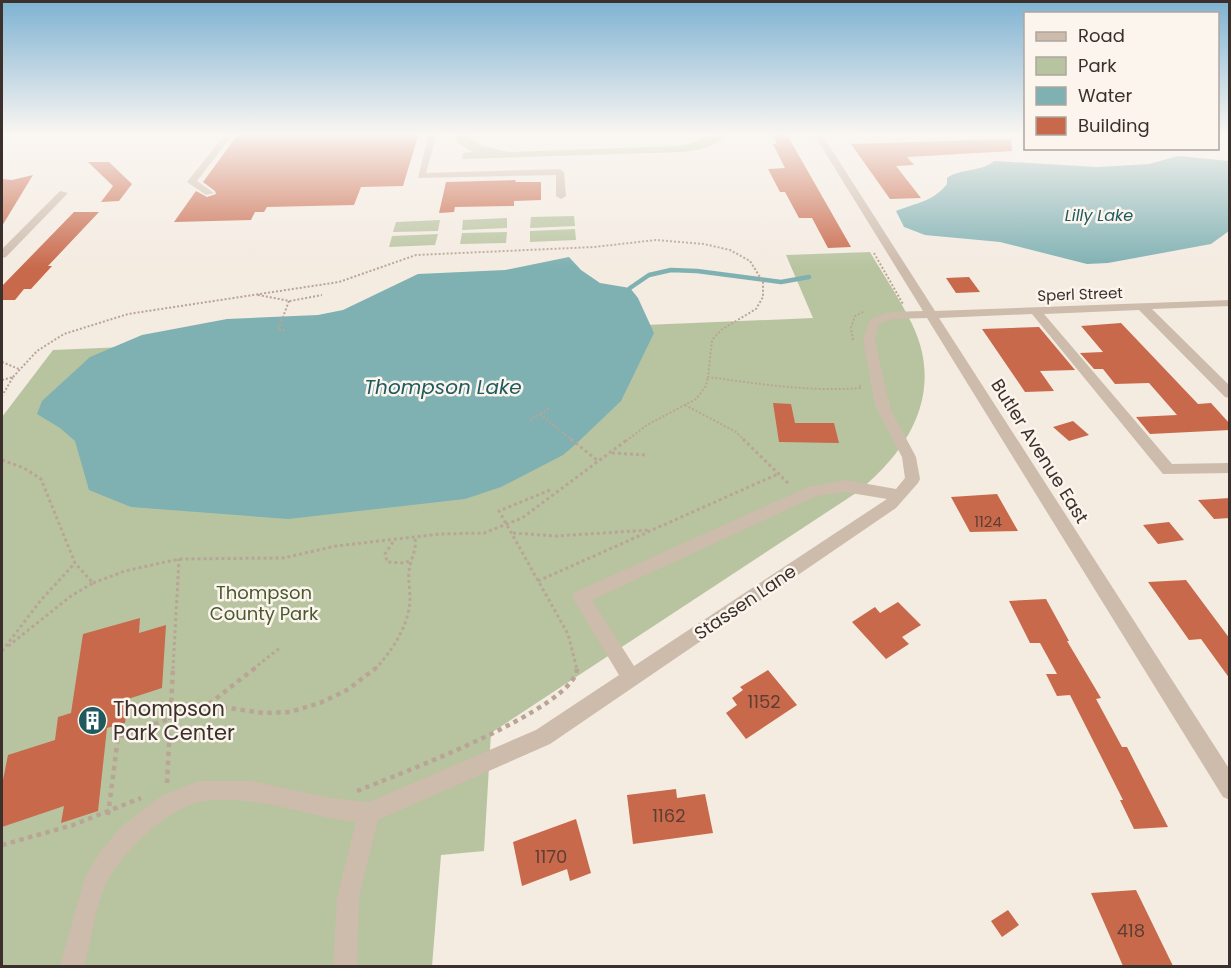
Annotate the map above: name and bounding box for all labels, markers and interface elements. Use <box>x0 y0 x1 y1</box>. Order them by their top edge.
legend <box>1024 12 1219 150</box>
text: Road <box>1078 23 1125 48</box>
text: Park <box>1078 53 1117 78</box>
text: Water <box>1078 83 1132 108</box>
text: Building <box>1078 113 1150 138</box>
water label: Lilly Lake <box>1065 204 1133 227</box>
street label: Sperl Street <box>1037 282 1123 306</box>
water label: Thompson Lake <box>364 373 522 401</box>
street label: Butler Avenue East <box>985 374 1095 528</box>
house number: 1124 <box>974 511 1002 532</box>
street label: Stassen Lane <box>689 559 801 645</box>
park label: Thompson County Park <box>210 580 319 626</box>
house number: 1152 <box>747 689 781 714</box>
place label: Thompson Park Center <box>113 694 235 747</box>
building icon: Thompson Park Center <box>76 704 108 736</box>
house number: 1162 <box>652 803 686 828</box>
house number: 1170 <box>535 844 567 869</box>
house number: 418 <box>1117 918 1145 943</box>

